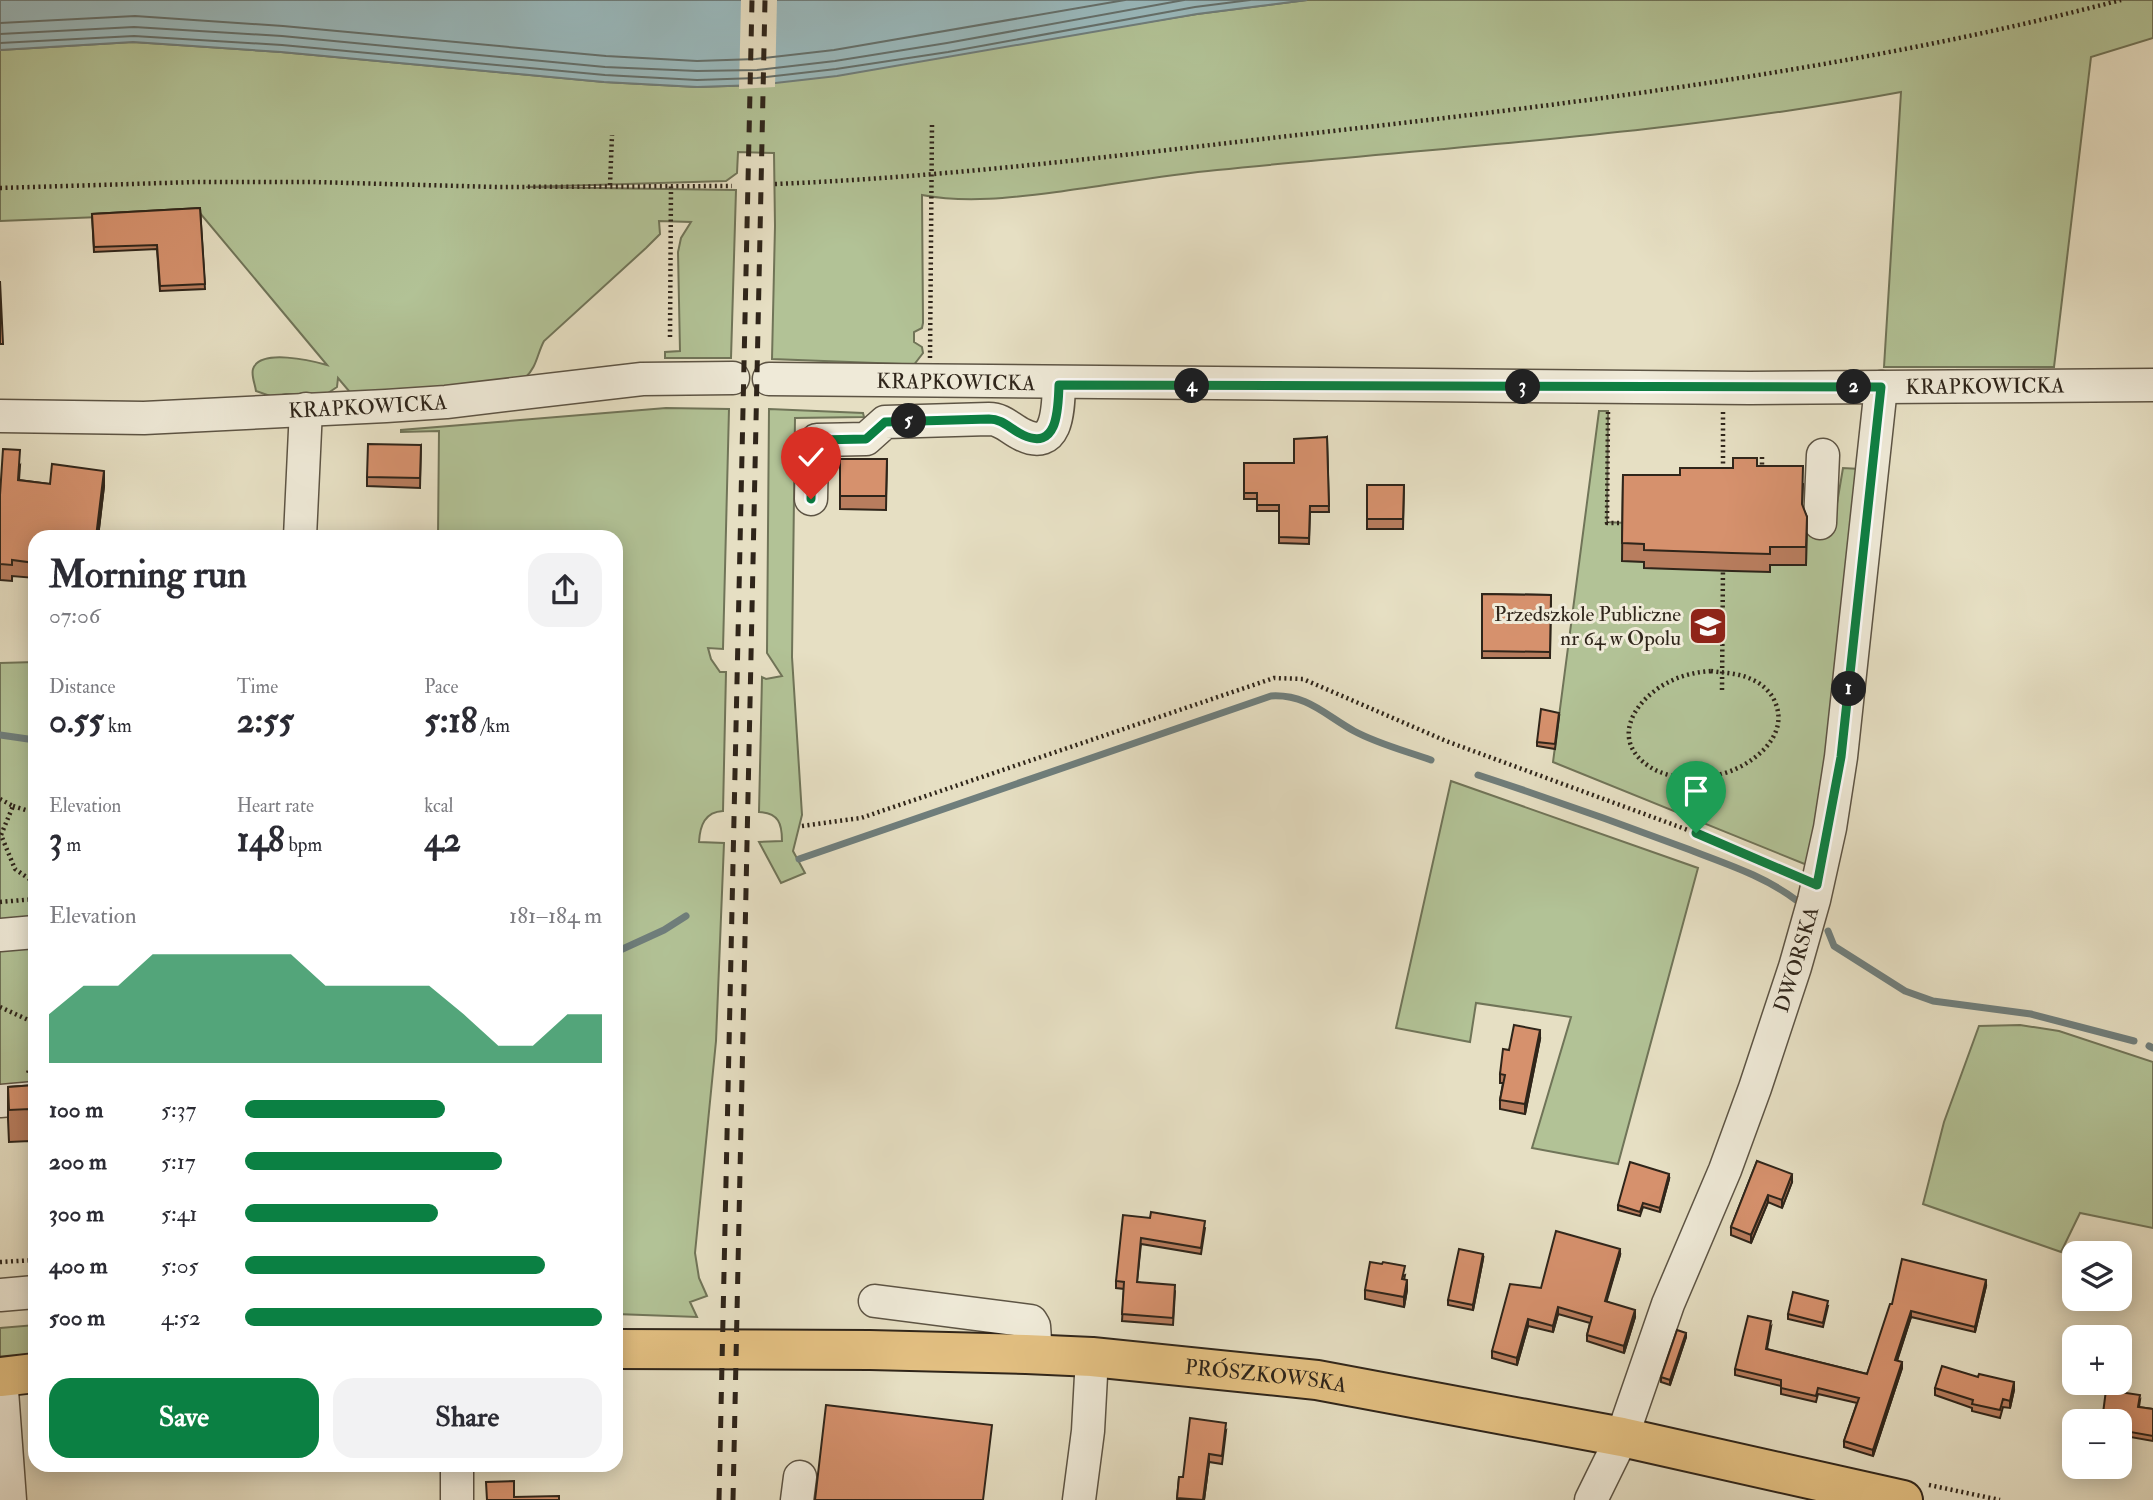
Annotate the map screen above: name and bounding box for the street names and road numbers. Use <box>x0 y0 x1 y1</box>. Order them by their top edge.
street label: KRAPKOWICKA <box>876 367 1036 397</box>
street label: KRAPKOWICKA <box>1905 372 2065 401</box>
street label: KRAPKOWICKA <box>288 388 448 424</box>
street label: DWORSKA <box>1767 903 1825 1016</box>
street label: PRÓSZKOWSKA <box>1184 1353 1349 1399</box>

